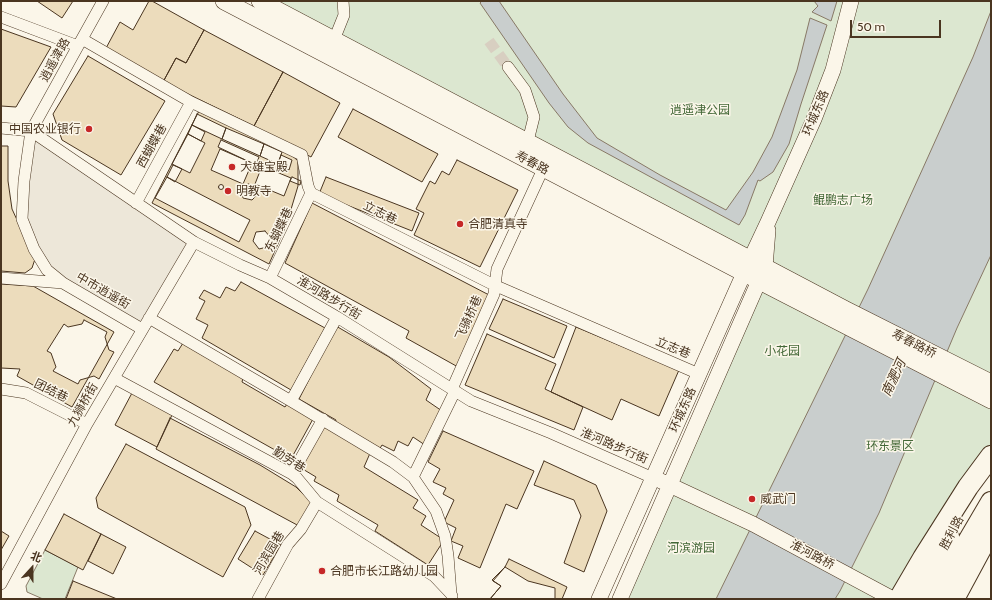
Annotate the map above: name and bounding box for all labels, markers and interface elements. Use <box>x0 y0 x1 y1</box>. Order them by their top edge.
scale bar <box>852 12 943 38</box>
text: 50 m <box>857 19 885 34</box>
street label: 逍遥津路 <box>37 36 73 84</box>
street label: 环城东路 <box>800 88 832 138</box>
park label: 逍遥津公园 <box>670 103 730 117</box>
place label: 中国农业银行 <box>9 122 81 136</box>
street label: 西蝴蝶巷 <box>134 122 170 170</box>
marker: 中国农业银行 <box>84 124 94 134</box>
street label: 寿春路 <box>513 148 551 178</box>
place label: 大雄宝殿 <box>240 160 288 174</box>
marker: 大雄宝殿 <box>227 162 237 172</box>
place label: 明教寺 <box>236 184 272 198</box>
marker: 明教寺 <box>223 186 233 196</box>
park label: 鲲鹏志广场 <box>813 193 873 207</box>
street label: 立志巷 <box>361 198 399 228</box>
street label: 东蝴蝶巷 <box>262 205 296 255</box>
place label: 合肥清真寺 <box>468 217 528 231</box>
marker: 合肥清真寺 <box>455 219 465 229</box>
street label: 中市逍遥街 <box>73 270 133 312</box>
street label: 淮河路步行街 <box>294 273 364 323</box>
street label: 飞骑桥巷 <box>453 293 485 343</box>
street label: 寿春路桥 <box>889 327 939 361</box>
street label: 立志巷 <box>654 334 692 362</box>
park label: 小花园 <box>764 344 800 358</box>
water label: 南淝河 <box>879 357 909 399</box>
street label: 团结巷 <box>32 377 70 405</box>
street label: 九狮桥街 <box>65 381 101 429</box>
street label: 环城东路 <box>667 385 699 435</box>
street label: 淮河路步行街 <box>578 425 650 467</box>
park label: 环东景区 <box>866 439 914 453</box>
street label: 勤劳巷 <box>270 444 308 476</box>
place label: 威武门 <box>760 492 796 506</box>
marker: 威武门 <box>747 494 757 504</box>
street label: 胜利路 <box>937 514 967 552</box>
street label: 河滨园巷 <box>250 529 288 577</box>
street label: 淮河路桥 <box>787 537 837 573</box>
park label: 河滨游园 <box>667 541 715 555</box>
north arrow <box>12 548 52 588</box>
text: 北 <box>29 548 44 565</box>
place label: 合肥市长江路幼儿园 <box>330 564 438 578</box>
marker: 合肥市长江路幼儿园 <box>317 566 327 576</box>

